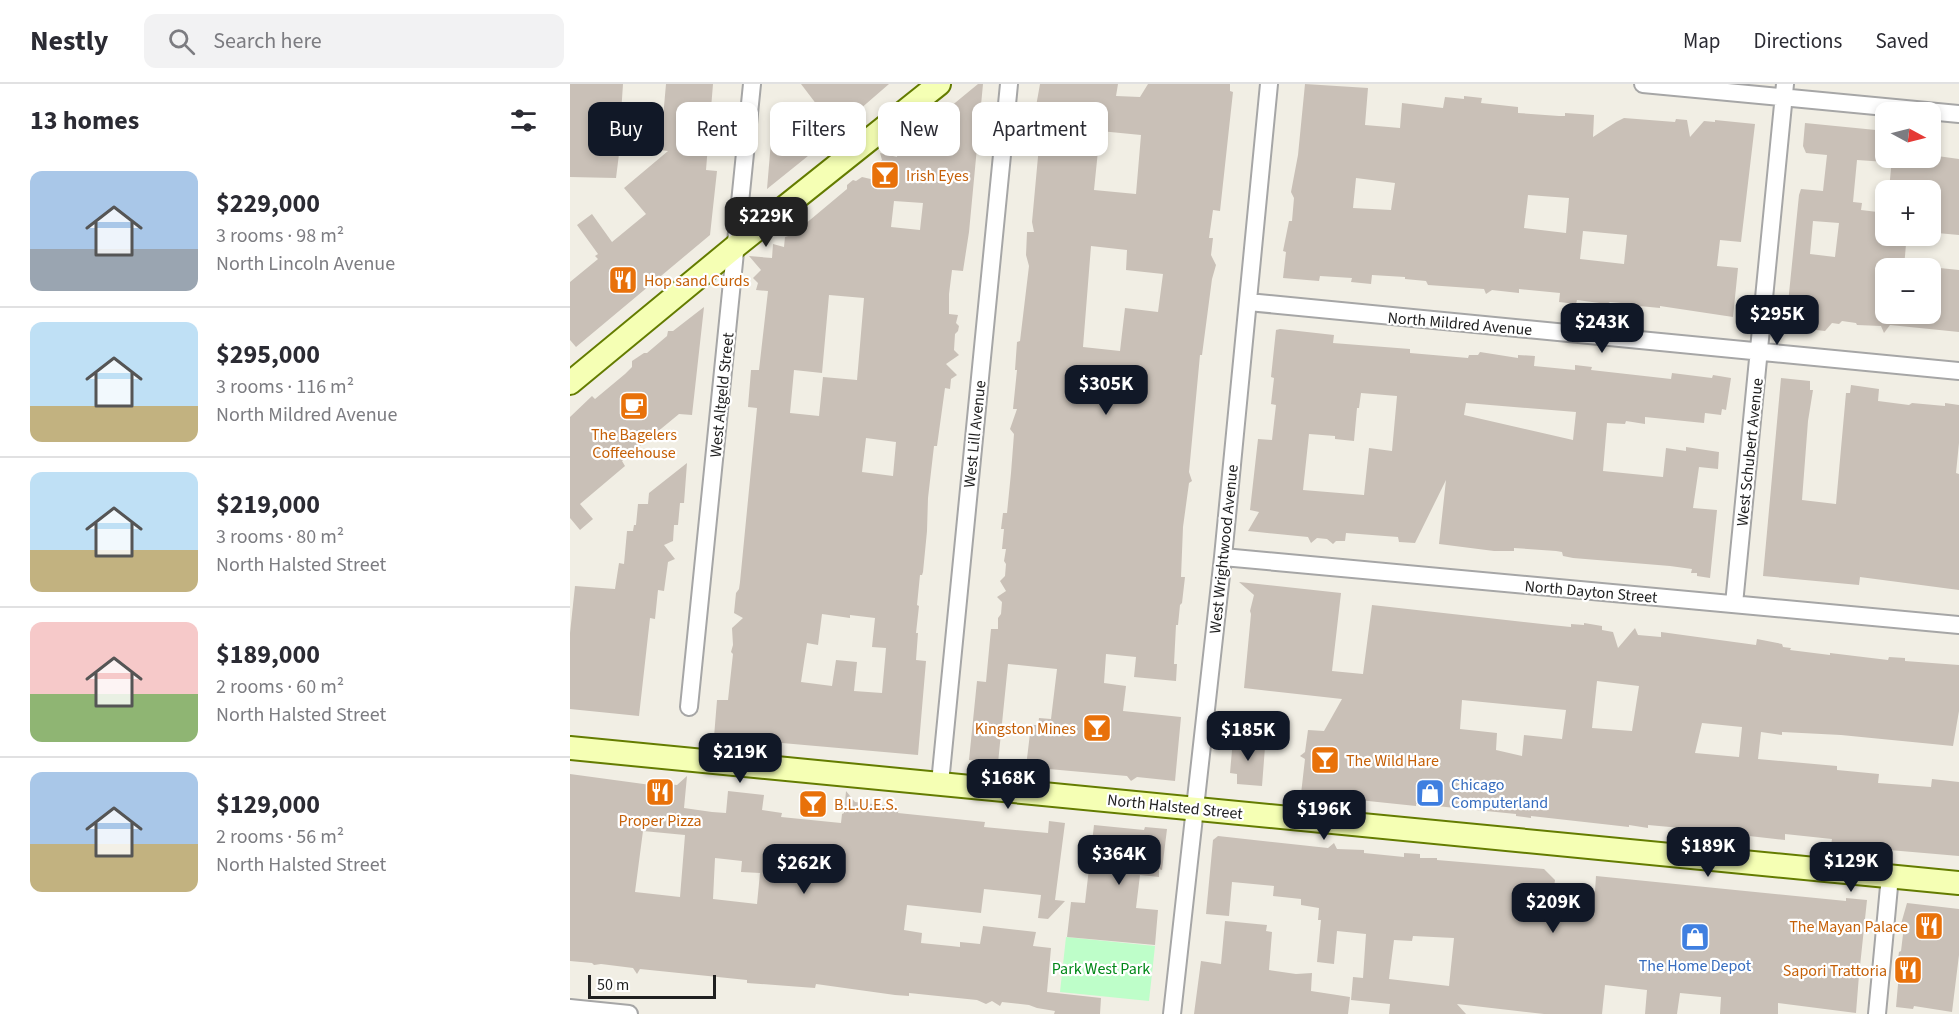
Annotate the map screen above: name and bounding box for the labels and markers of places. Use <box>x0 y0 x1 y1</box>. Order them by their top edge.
bar icon: Irish Eyes <box>869 159 901 191</box>
place label: Irish Eyes <box>906 165 969 187</box>
pin: $229K <box>724 197 808 248</box>
restaurant icon: Hop sand Curds <box>607 264 639 296</box>
place label: Hop sand Curds <box>644 270 750 292</box>
pin: $295K <box>1735 295 1819 346</box>
pin: $243K <box>1560 303 1644 354</box>
pin: $305K <box>1064 365 1148 416</box>
cafe icon: The Bagelers Coffeehouse <box>618 390 650 422</box>
place label: The Bagelers Coffeehouse <box>591 424 677 464</box>
pin: $185K <box>1206 711 1290 762</box>
bar icon: Kingston Mines <box>1081 712 1113 744</box>
place label: Kingston Mines <box>975 718 1076 740</box>
pin: $219K <box>698 733 782 784</box>
bar icon: The Wild Hare <box>1309 744 1341 776</box>
place label: The Wild Hare <box>1346 750 1439 772</box>
pin: $168K <box>966 759 1050 810</box>
place label: Chicago Computerland <box>1451 774 1548 814</box>
restaurant icon: Proper Pizza <box>644 776 676 808</box>
shop icon: Chicago Computerland <box>1414 777 1446 809</box>
bar icon: B.L.U.E.S. <box>797 788 829 820</box>
pin: $196K <box>1282 790 1366 841</box>
place label: B.L.U.E.S. <box>834 794 898 816</box>
place label: Proper Pizza <box>619 810 701 832</box>
pin: $189K <box>1666 827 1750 878</box>
pin: $364K <box>1077 835 1161 886</box>
pin: $129K <box>1809 842 1893 893</box>
pin: $262K <box>762 844 846 895</box>
pin: $209K <box>1511 883 1595 934</box>
restaurant icon: The Mayan Palace <box>1913 910 1945 942</box>
place label: The Mayan Palace <box>1789 916 1908 938</box>
shop icon: The Home Depot <box>1679 921 1711 953</box>
restaurant icon: Sapori Trattoria <box>1892 954 1924 986</box>
place label: The Home Depot <box>1639 955 1752 977</box>
place label: Sapori Trattoria <box>1783 960 1887 982</box>

